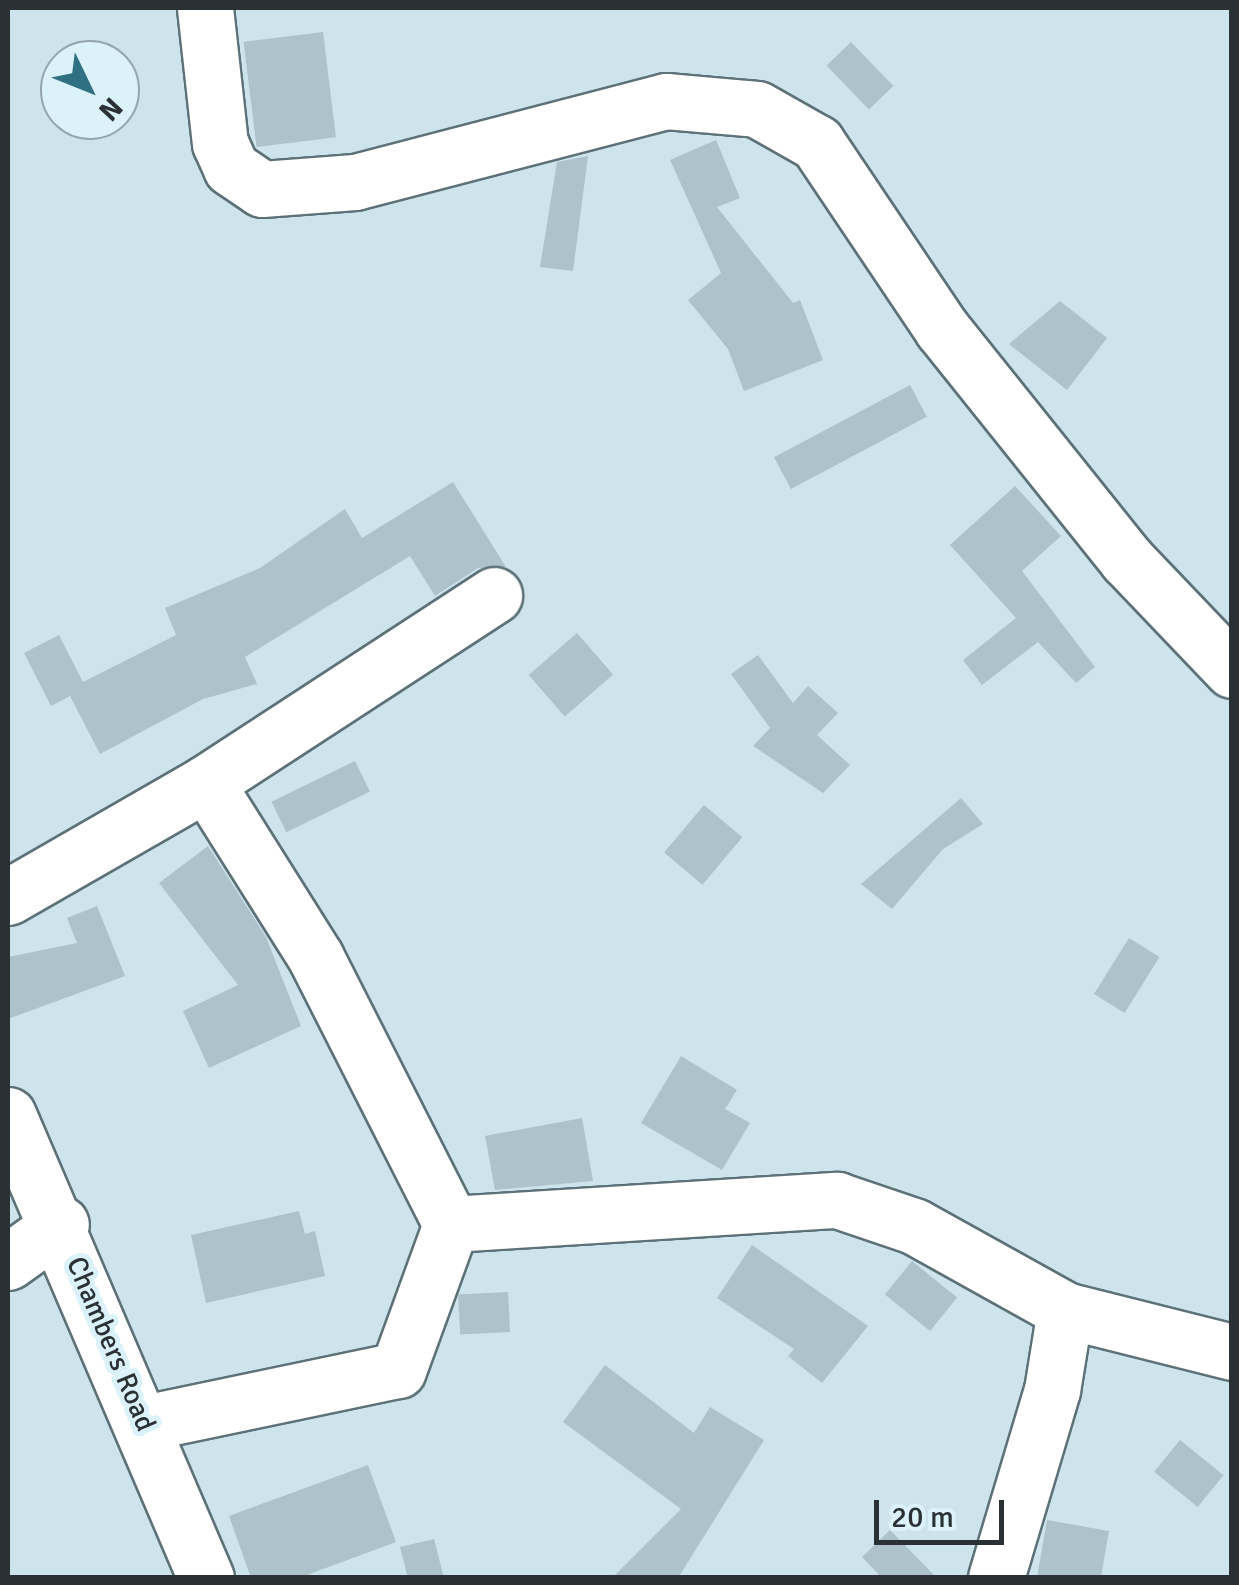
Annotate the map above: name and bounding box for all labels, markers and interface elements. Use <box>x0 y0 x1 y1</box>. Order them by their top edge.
north arrow <box>40 40 140 140</box>
text: N <box>91 90 130 128</box>
street label: Chambers Road <box>59 1252 163 1436</box>
scale bar <box>879 1480 1009 1542</box>
text: 20 m <box>891 1499 954 1536</box>

